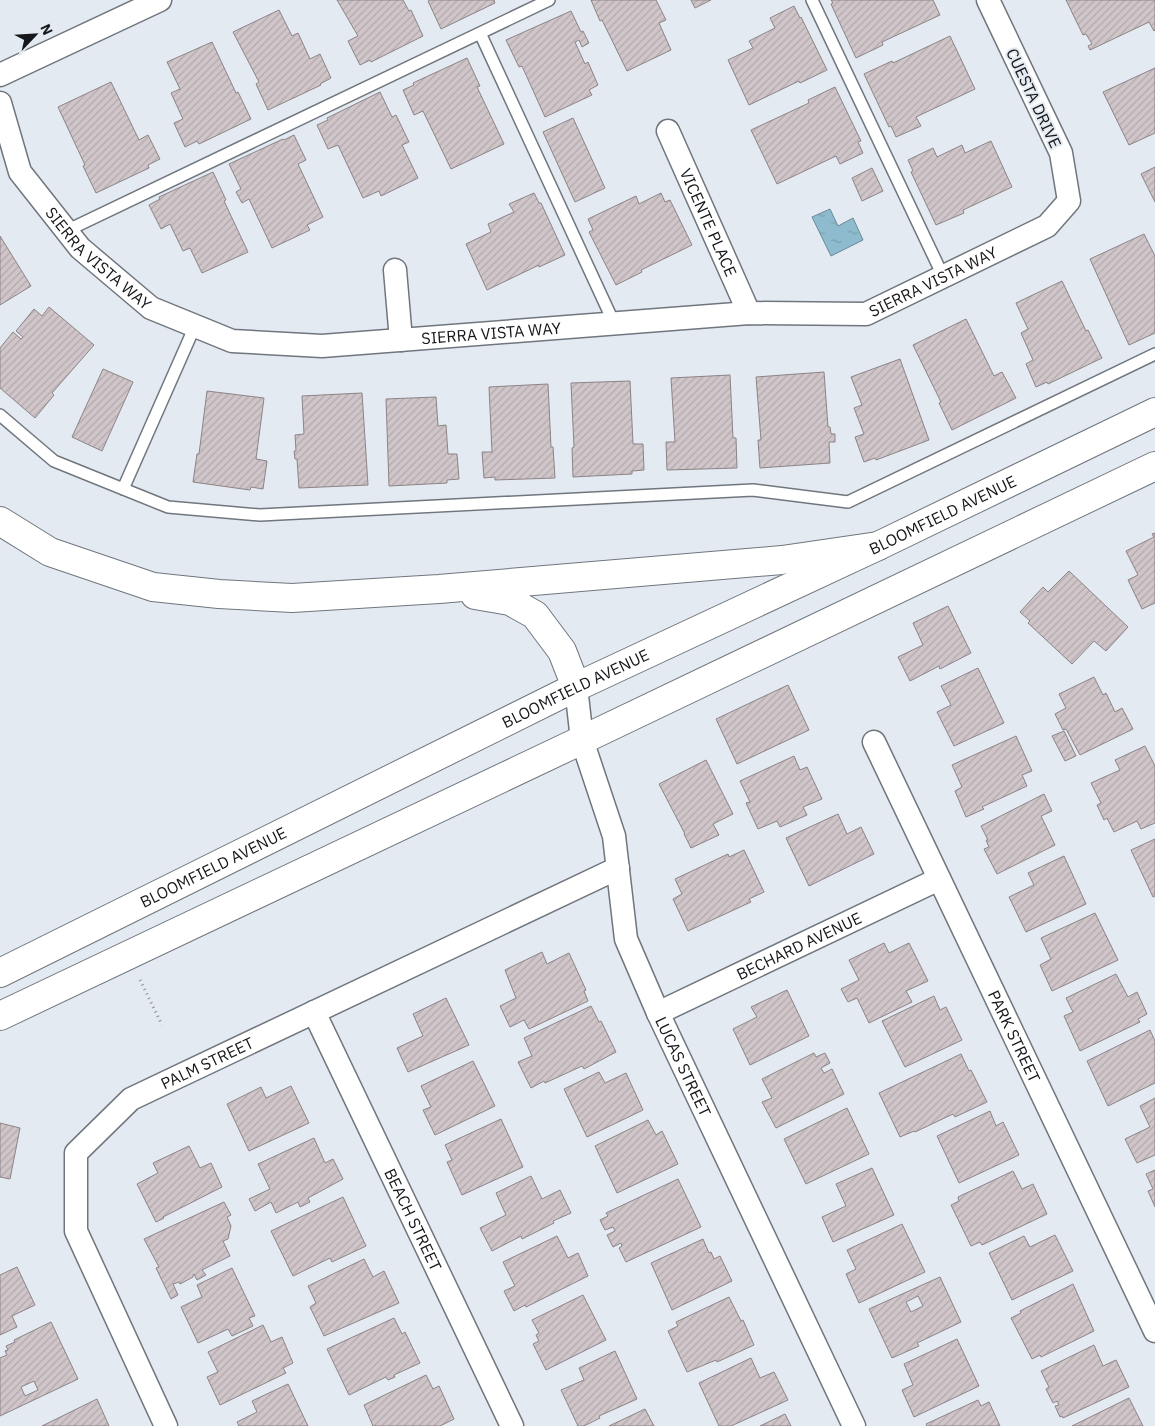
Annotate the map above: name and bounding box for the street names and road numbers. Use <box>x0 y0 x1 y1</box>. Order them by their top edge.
street label: CUESTA DRIVE <box>1002 45 1066 151</box>
street label: VICENTE PLACE <box>676 165 741 280</box>
street label: SIERRA VISTA WAY <box>41 203 156 314</box>
street label: SIERRA VISTA WAY <box>866 242 1001 321</box>
street label: SIERRA VISTA WAY <box>421 318 562 348</box>
street label: BLOOMFIELD AVENUE <box>866 471 1019 559</box>
street label: BLOOMFIELD AVENUE <box>498 644 652 732</box>
street label: BLOOMFIELD AVENUE <box>137 822 290 912</box>
street label: BECHARD AVENUE <box>733 907 865 984</box>
street label: PARK STREET <box>984 987 1045 1086</box>
street label: LUCAS STREET <box>651 1013 716 1120</box>
street label: PALM STREET <box>157 1032 257 1093</box>
street label: BEACH STREET <box>380 1165 446 1274</box>

